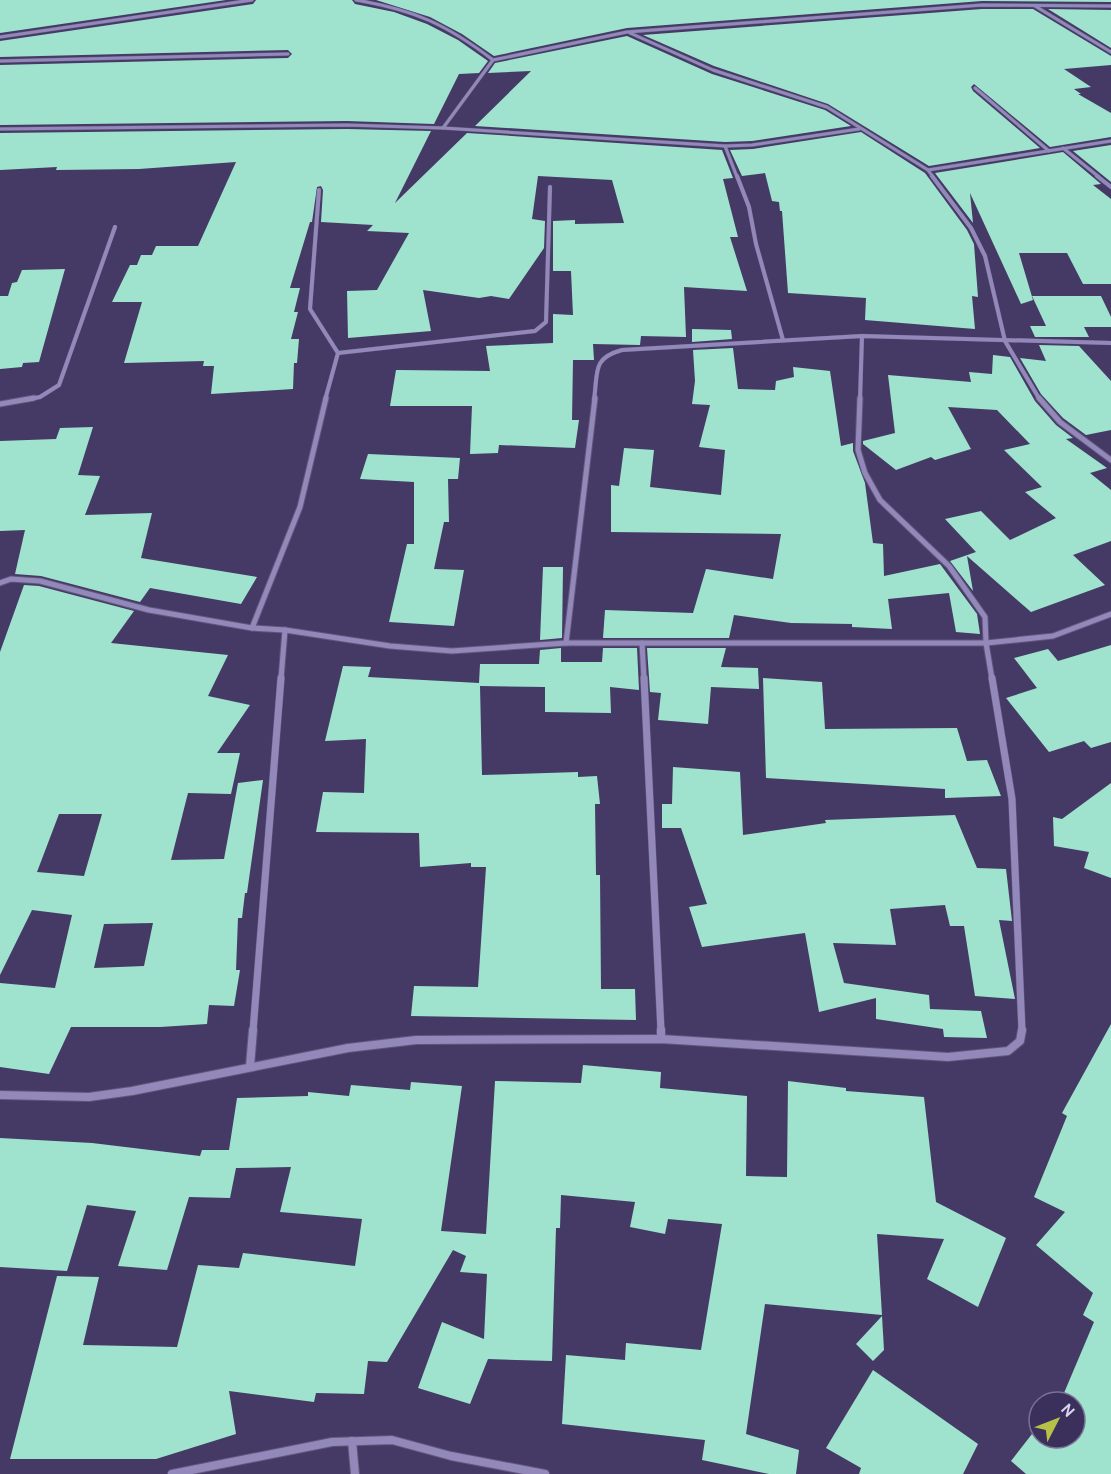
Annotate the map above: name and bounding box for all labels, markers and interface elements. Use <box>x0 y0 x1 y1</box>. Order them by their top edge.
north arrow <box>1027 1390 1087 1450</box>
text: N <box>1057 1400 1079 1421</box>

